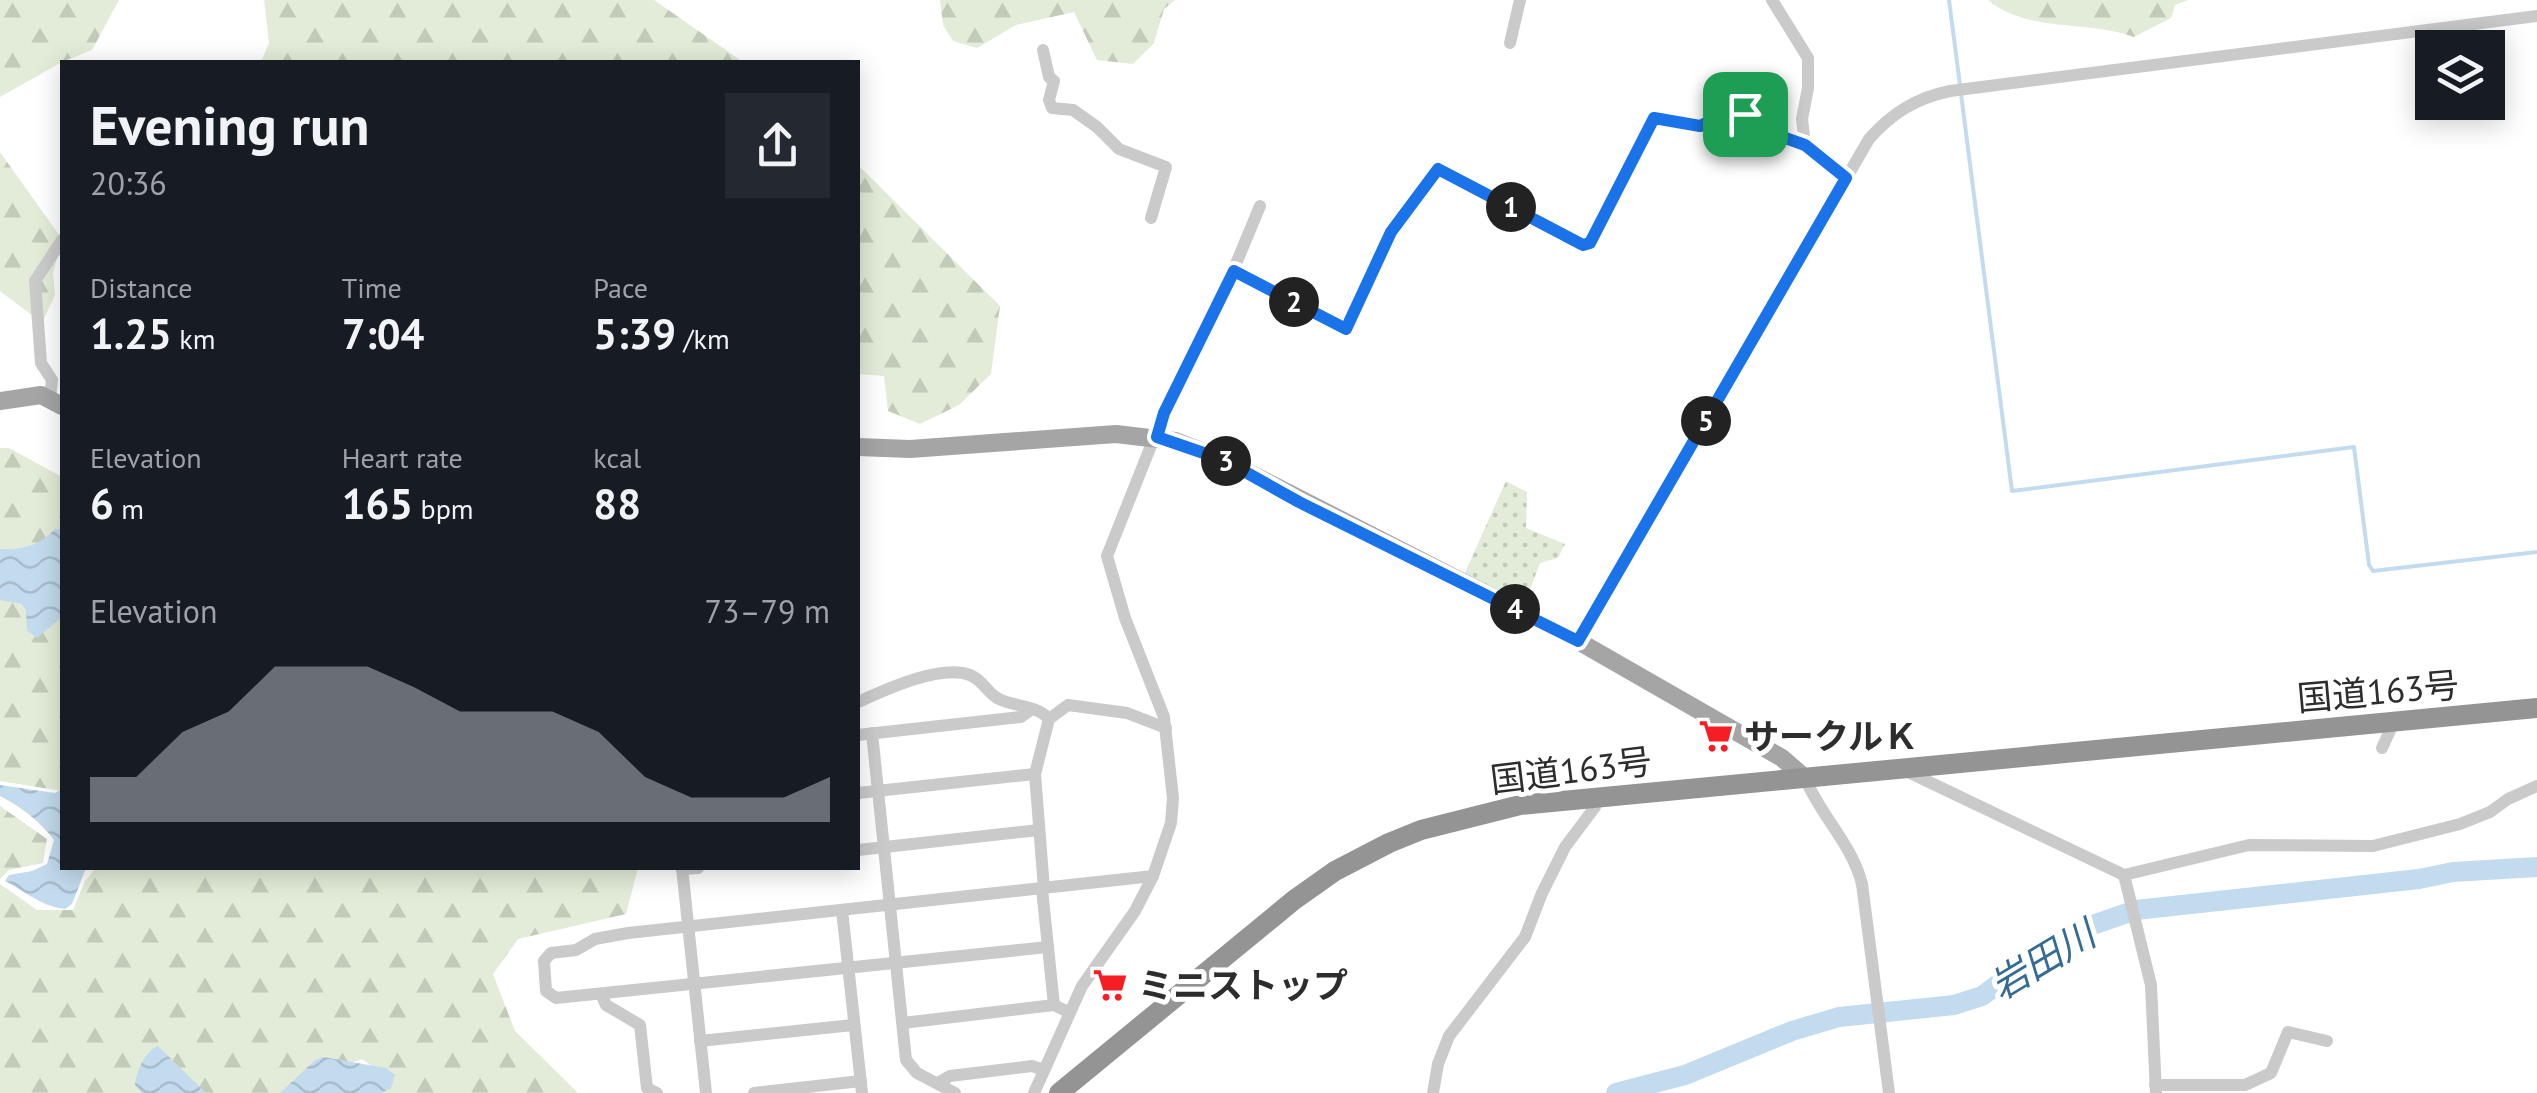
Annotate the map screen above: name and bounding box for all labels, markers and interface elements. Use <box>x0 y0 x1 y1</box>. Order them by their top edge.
map controls <box>2415 30 2505 120</box>
button: layers <box>2415 30 2505 120</box>
pin <box>1703 72 1788 157</box>
icon: arrive <box>1718 87 1773 142</box>
text: Evening run <box>90 89 370 160</box>
button: share <box>725 93 830 198</box>
text: 20:36 <box>90 162 167 204</box>
pin: 1 <box>1486 182 1536 232</box>
text: 1 <box>1503 188 1519 225</box>
text: Distance <box>90 269 193 306</box>
text: Time <box>342 269 402 306</box>
text: Pace <box>593 269 648 306</box>
pin: 2 <box>1269 277 1319 327</box>
text: 2 <box>1286 283 1302 320</box>
text: 1.25 <box>90 306 172 361</box>
text: 7:04 <box>342 306 424 361</box>
text: 5:39 <box>593 306 676 361</box>
text: km <box>172 320 215 357</box>
text: /km <box>676 320 730 357</box>
pin: 5 <box>1681 396 1731 446</box>
text: 5 <box>1698 402 1714 439</box>
pin: 3 <box>1201 436 1251 486</box>
text: Elevation <box>90 439 202 476</box>
text: Heart rate <box>342 439 463 476</box>
text: kcal <box>593 439 641 476</box>
text: 3 <box>1218 442 1234 479</box>
text: 6 <box>90 476 114 531</box>
text: 165 <box>342 476 413 531</box>
text: 88 <box>593 476 641 531</box>
text: m <box>114 490 144 527</box>
text: bpm <box>413 490 474 527</box>
pin: 4 <box>1490 584 1540 634</box>
text: Elevation <box>90 590 217 632</box>
text: 73–79 m <box>705 590 830 632</box>
text: 4 <box>1507 590 1523 627</box>
street label: 国道163号 <box>2295 661 2461 721</box>
place label: サークルＫ <box>1744 713 1918 759</box>
supermarket icon: サークルＫ <box>1697 717 1735 755</box>
street label: 国道163号 <box>1488 737 1654 803</box>
water label: 岩田川 <box>1981 907 2107 1009</box>
place label: ミニストップ <box>1138 962 1348 1008</box>
supermarket icon: ミニストップ <box>1091 966 1129 1004</box>

